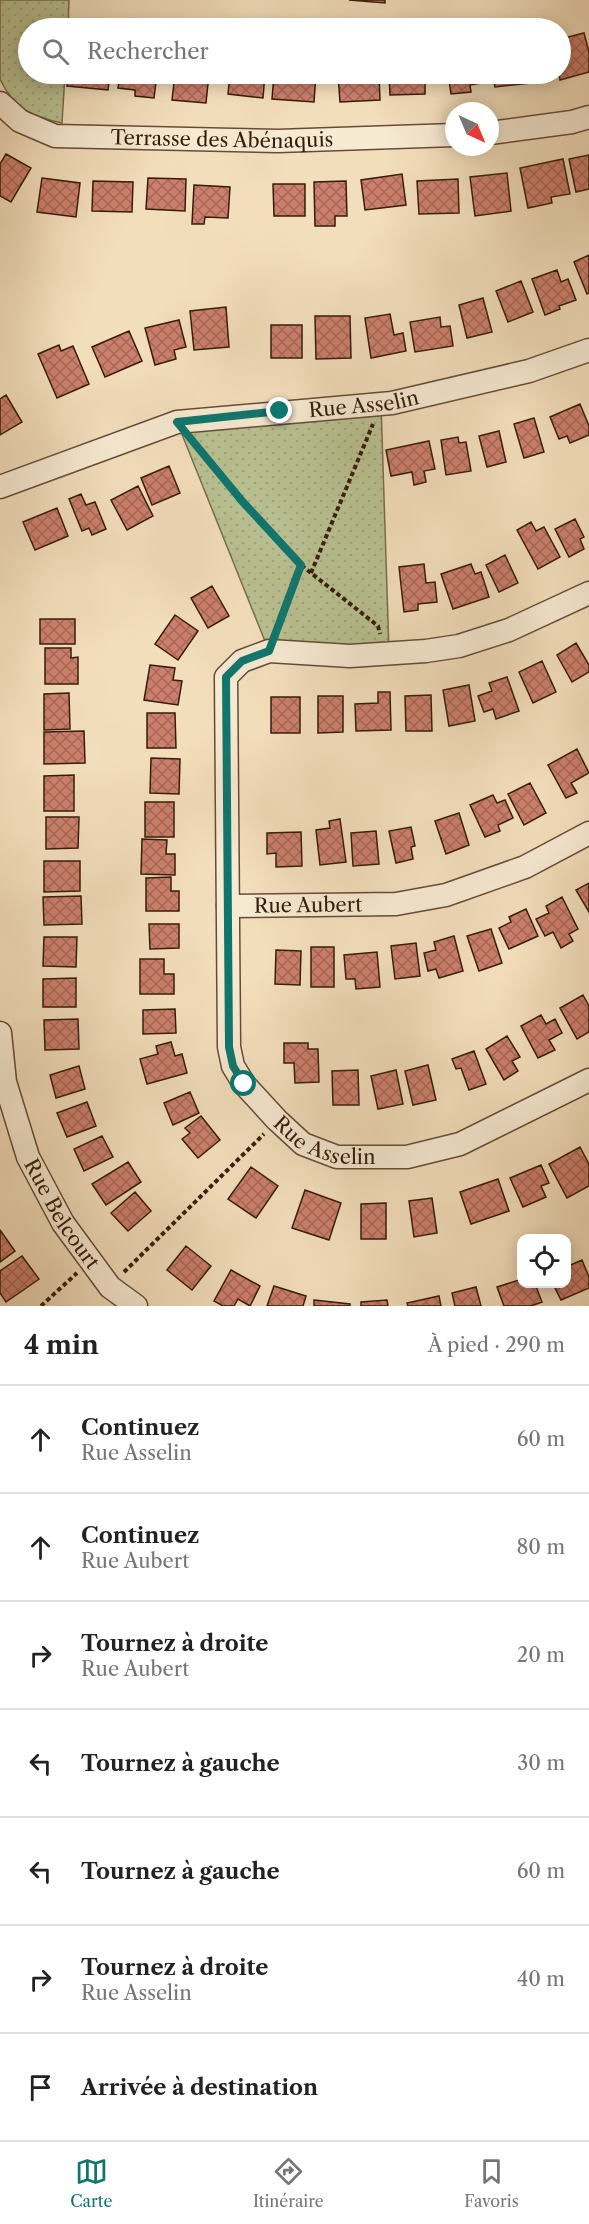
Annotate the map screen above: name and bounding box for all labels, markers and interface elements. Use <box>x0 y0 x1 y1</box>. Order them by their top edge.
search box <box>18 18 571 84</box>
icon: search <box>39 35 72 68</box>
text: Rechercher <box>87 38 209 65</box>
north arrow <box>445 102 499 156</box>
street label: Terrasse des Abénaquis <box>110 125 334 153</box>
street label: Rue Asselin <box>308 385 421 422</box>
route end <box>266 397 292 423</box>
street label: Rue Aubert <box>254 892 362 918</box>
route start <box>230 1070 256 1096</box>
street label: Rue Asselin <box>269 1111 376 1169</box>
street label: Rue Belcourt <box>19 1155 105 1274</box>
map controls <box>517 1234 571 1288</box>
button: locate <box>517 1234 571 1288</box>
text: 4 min <box>24 1329 99 1361</box>
text: À pied · 290 m <box>428 1333 565 1357</box>
text: Continuez <box>81 1414 200 1441</box>
icon: ahead <box>24 1423 57 1456</box>
text: 60 m <box>517 1427 565 1451</box>
text: Rue Asselin <box>81 1441 192 1465</box>
text: Continuez <box>81 1522 200 1549</box>
icon: ahead <box>24 1531 57 1564</box>
text: 80 m <box>517 1535 565 1559</box>
text: Rue Aubert <box>81 1549 189 1573</box>
text: Tournez à droite <box>81 1630 268 1657</box>
icon: right <box>24 1639 57 1672</box>
text: 20 m <box>517 1643 565 1667</box>
text: Rue Aubert <box>81 1657 189 1681</box>
icon: left <box>24 1747 57 1780</box>
text: Tournez à gauche <box>81 1750 280 1777</box>
text: 30 m <box>517 1751 565 1775</box>
icon: left <box>24 1855 57 1888</box>
text: Tournez à gauche <box>81 1858 280 1885</box>
text: 60 m <box>517 1859 565 1883</box>
text: Tournez à droite <box>81 1954 268 1981</box>
icon: right <box>24 1963 57 1996</box>
text: 40 m <box>517 1967 565 1991</box>
text: Rue Asselin <box>81 1981 192 2005</box>
icon: arrive <box>24 2071 57 2104</box>
text: Arrivée à destination <box>81 2074 318 2101</box>
tab: Carte <box>70 2155 112 2211</box>
tab: Itinéraire <box>253 2155 324 2211</box>
tab: Favoris <box>464 2155 519 2211</box>

